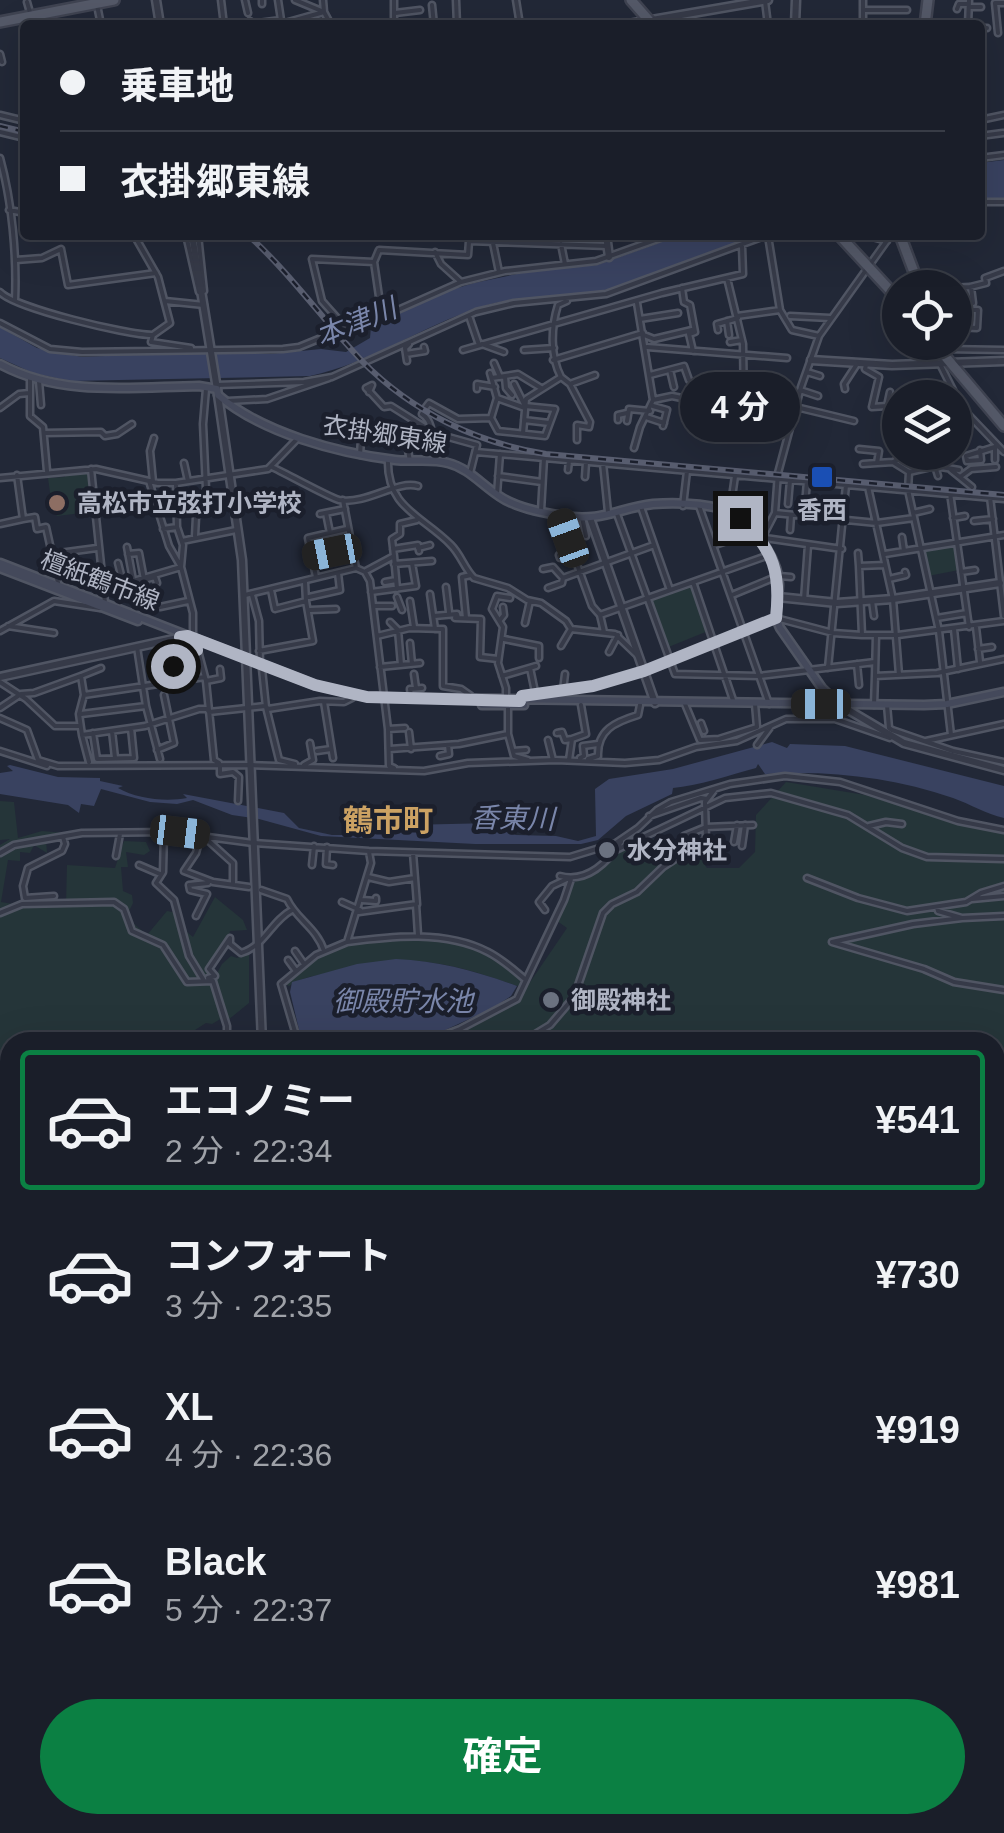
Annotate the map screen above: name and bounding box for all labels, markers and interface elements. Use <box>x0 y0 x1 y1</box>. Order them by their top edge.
text: 乗車地 <box>120 65 234 107</box>
text: 衣掛郷東線 <box>120 161 310 203</box>
map controls <box>882 270 972 470</box>
button: locate <box>882 270 972 360</box>
water label: 本津川 <box>311 291 404 353</box>
callout: 4 分 <box>680 373 800 443</box>
button: layers <box>882 380 972 470</box>
text: 4 分 <box>711 389 769 425</box>
street label: 衣掛郷東線 <box>321 410 449 458</box>
marker: 香西 <box>809 464 835 490</box>
place label: 高松市立弦打小学校 <box>77 489 302 517</box>
marker: 高松市立弦打小学校 <box>46 492 68 514</box>
route end <box>718 496 763 541</box>
place label: 香西 <box>797 496 847 524</box>
car <box>544 505 592 571</box>
car <box>300 532 364 572</box>
street label: 檀紙鶴市線 <box>37 545 163 615</box>
route start <box>151 644 196 689</box>
car <box>791 689 851 719</box>
water label: 香東川 <box>471 802 558 835</box>
district label: 鶴市町 <box>343 804 433 837</box>
car <box>148 813 212 851</box>
place label: 水分神社 <box>627 836 727 864</box>
marker: 水分神社 <box>596 839 618 861</box>
water label: 御殿貯水池 <box>333 986 476 1017</box>
place label: 御殿神社 <box>571 986 671 1014</box>
marker: 御殿神社 <box>540 989 562 1011</box>
icon: car <box>45 1075 135 1165</box>
text: エコノミー <box>165 1080 355 1122</box>
text: ¥541 <box>875 1099 960 1141</box>
text: 2 分 · 22:34 <box>165 1133 332 1169</box>
icon: car <box>45 1230 135 1320</box>
text: コンフォート <box>165 1235 392 1277</box>
text: ¥730 <box>875 1254 960 1296</box>
text: 3 分 · 22:35 <box>165 1288 332 1324</box>
icon: car <box>45 1385 135 1475</box>
text: XL <box>165 1386 214 1428</box>
text: ¥919 <box>875 1409 960 1451</box>
text: 4 分 · 22:36 <box>165 1437 332 1473</box>
icon: car <box>45 1540 135 1630</box>
text: Black <box>165 1541 266 1583</box>
text: ¥981 <box>875 1564 960 1606</box>
text: 5 分 · 22:37 <box>165 1592 332 1628</box>
button: 確定 <box>40 1699 965 1814</box>

